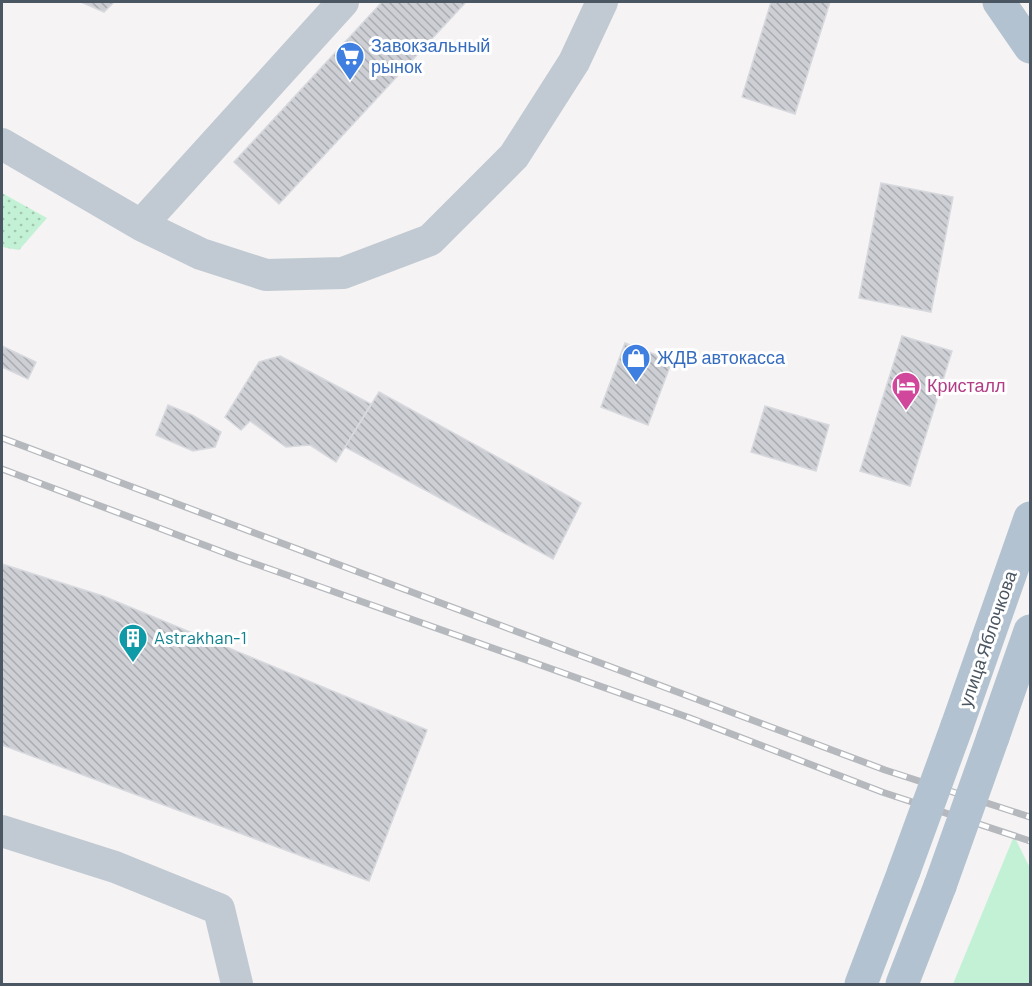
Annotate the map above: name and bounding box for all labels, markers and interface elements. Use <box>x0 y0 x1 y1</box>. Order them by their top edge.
place label: Завокзальный рынок <box>371 34 490 77</box>
supermarket icon: Завокзальный рынок <box>334 40 366 82</box>
shop icon: ЖДВ автокасса <box>620 342 652 384</box>
place label: ЖДВ автокасса <box>657 346 786 368</box>
hotel icon: Кристалл <box>890 370 922 412</box>
place label: Кристалл <box>927 374 1006 396</box>
street label: улица Яблочкова <box>953 567 1021 710</box>
building icon: Astrakhan-1 <box>117 622 149 664</box>
place label: Astrakhan-1 <box>154 626 247 648</box>

